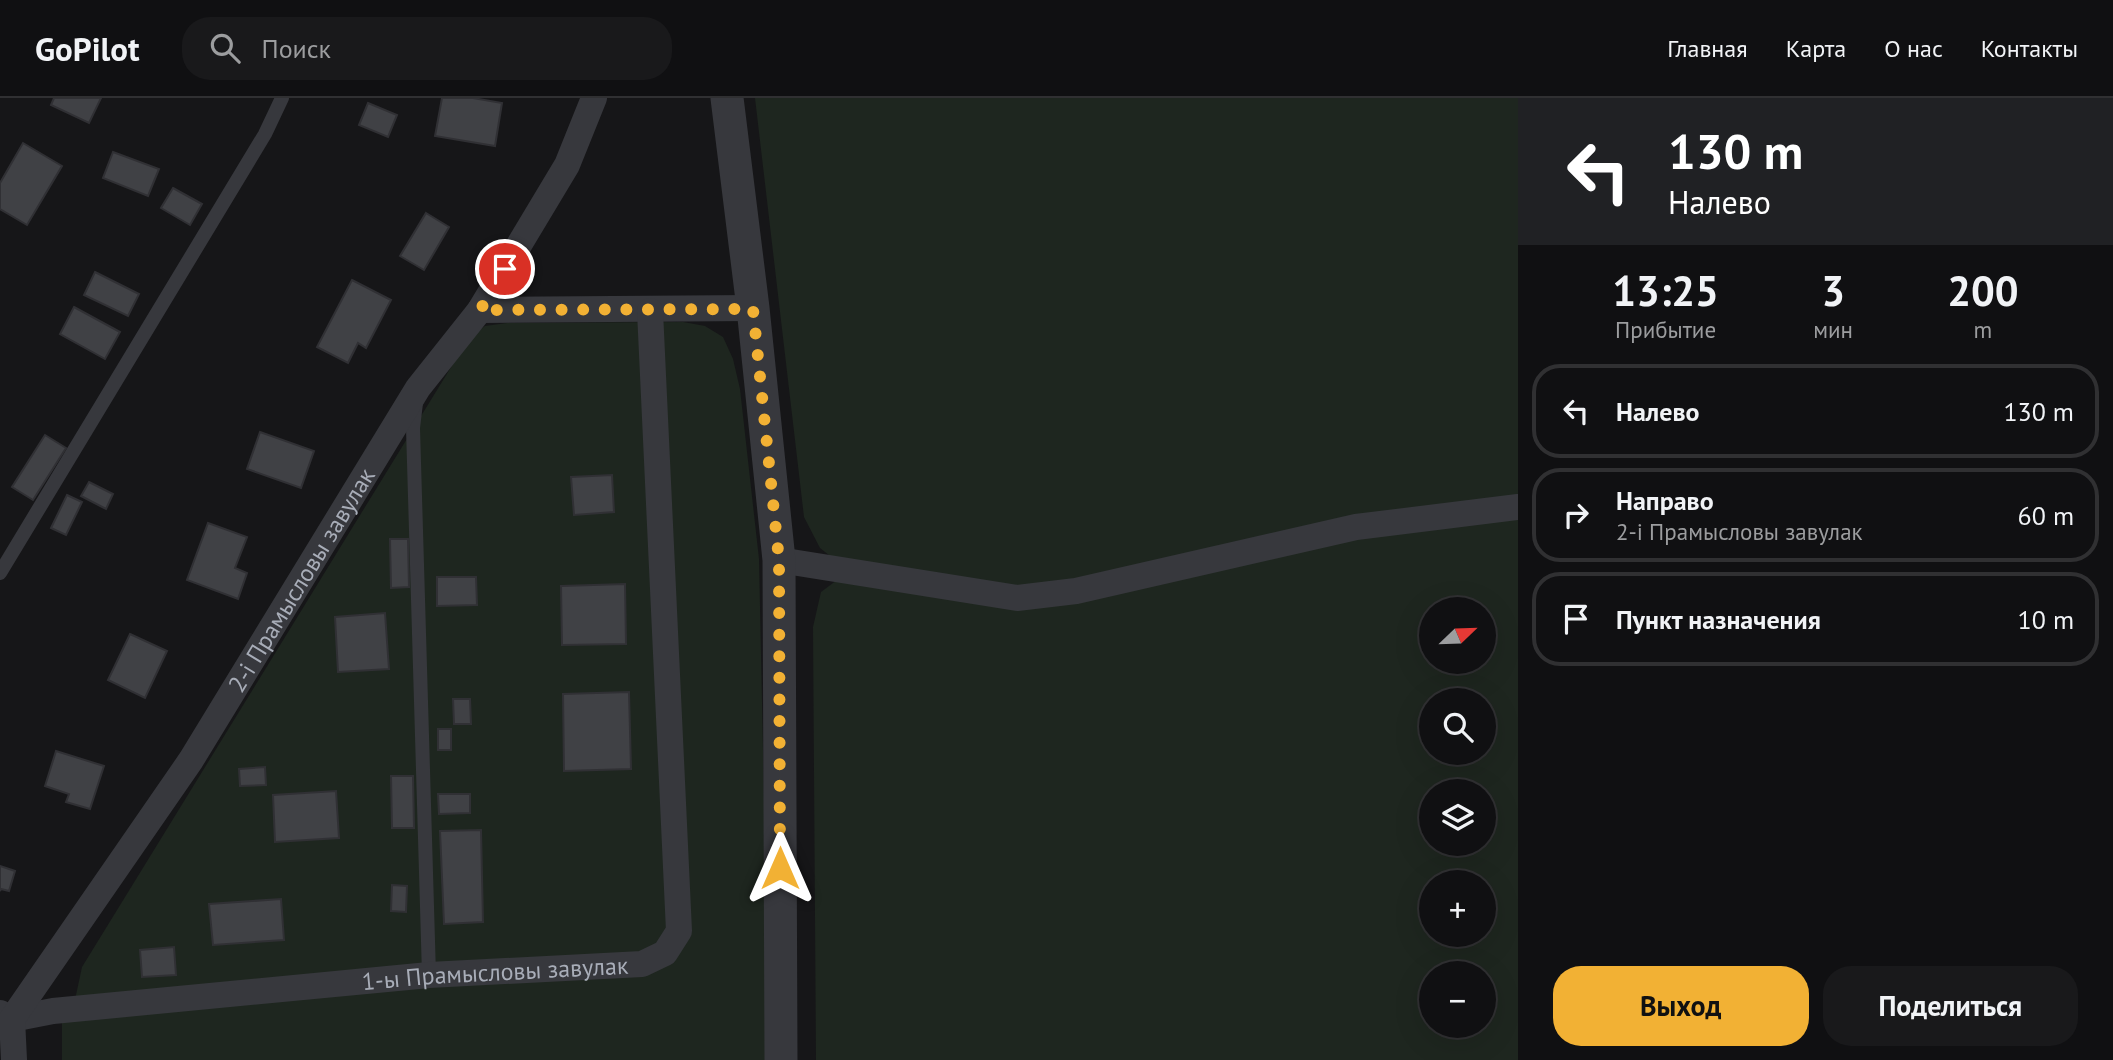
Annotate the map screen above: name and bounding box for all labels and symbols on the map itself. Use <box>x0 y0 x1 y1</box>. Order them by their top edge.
pin <box>475 239 535 299</box>
street label: 2-і Прамысловы завулак <box>221 461 382 698</box>
north arrow <box>1419 597 1496 674</box>
position arrow <box>743 831 817 905</box>
street label: 1-ы Прамысловы завулак <box>360 949 630 997</box>

